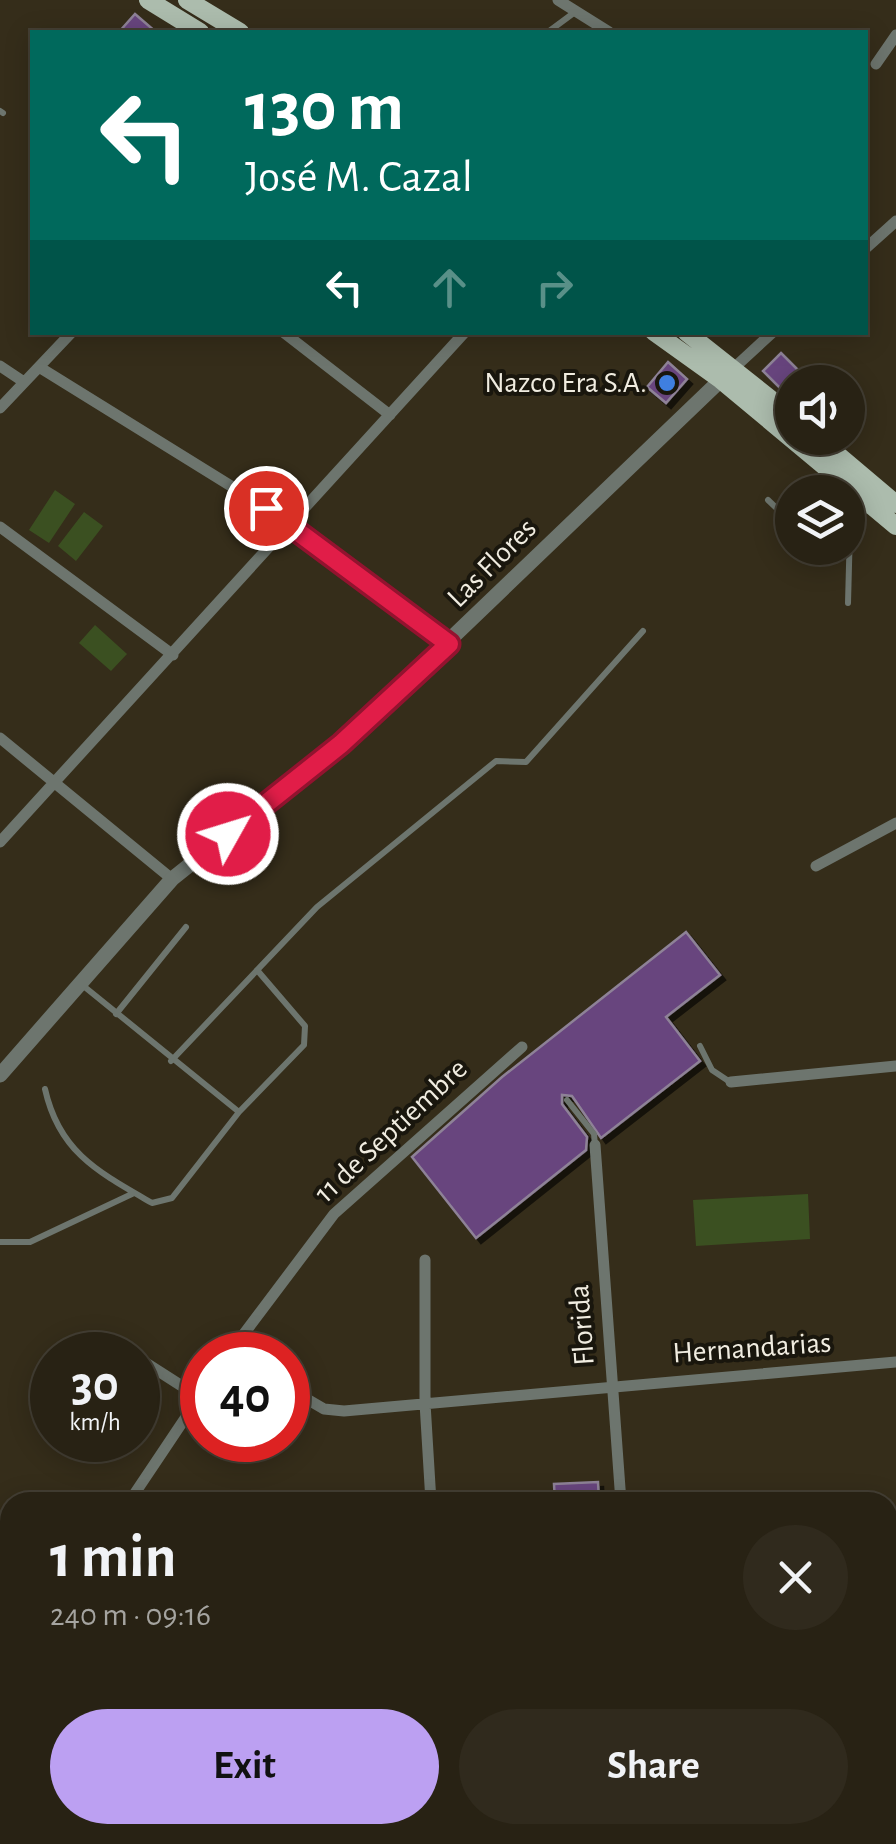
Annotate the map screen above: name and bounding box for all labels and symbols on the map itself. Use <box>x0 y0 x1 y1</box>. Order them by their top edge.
place label: Nazco Era S.A. <box>484 368 647 398</box>
marker: Nazco Era S.A. <box>656 372 678 394</box>
pin <box>224 466 309 551</box>
street label: Las Flores <box>442 513 542 613</box>
position arrow <box>176 782 280 886</box>
street label: 11 de Septiembre <box>309 1053 473 1209</box>
street label: Florida <box>564 1283 600 1367</box>
street label: Hernandarias <box>672 1327 832 1369</box>
speed limit sign: 40 <box>180 1332 310 1462</box>

